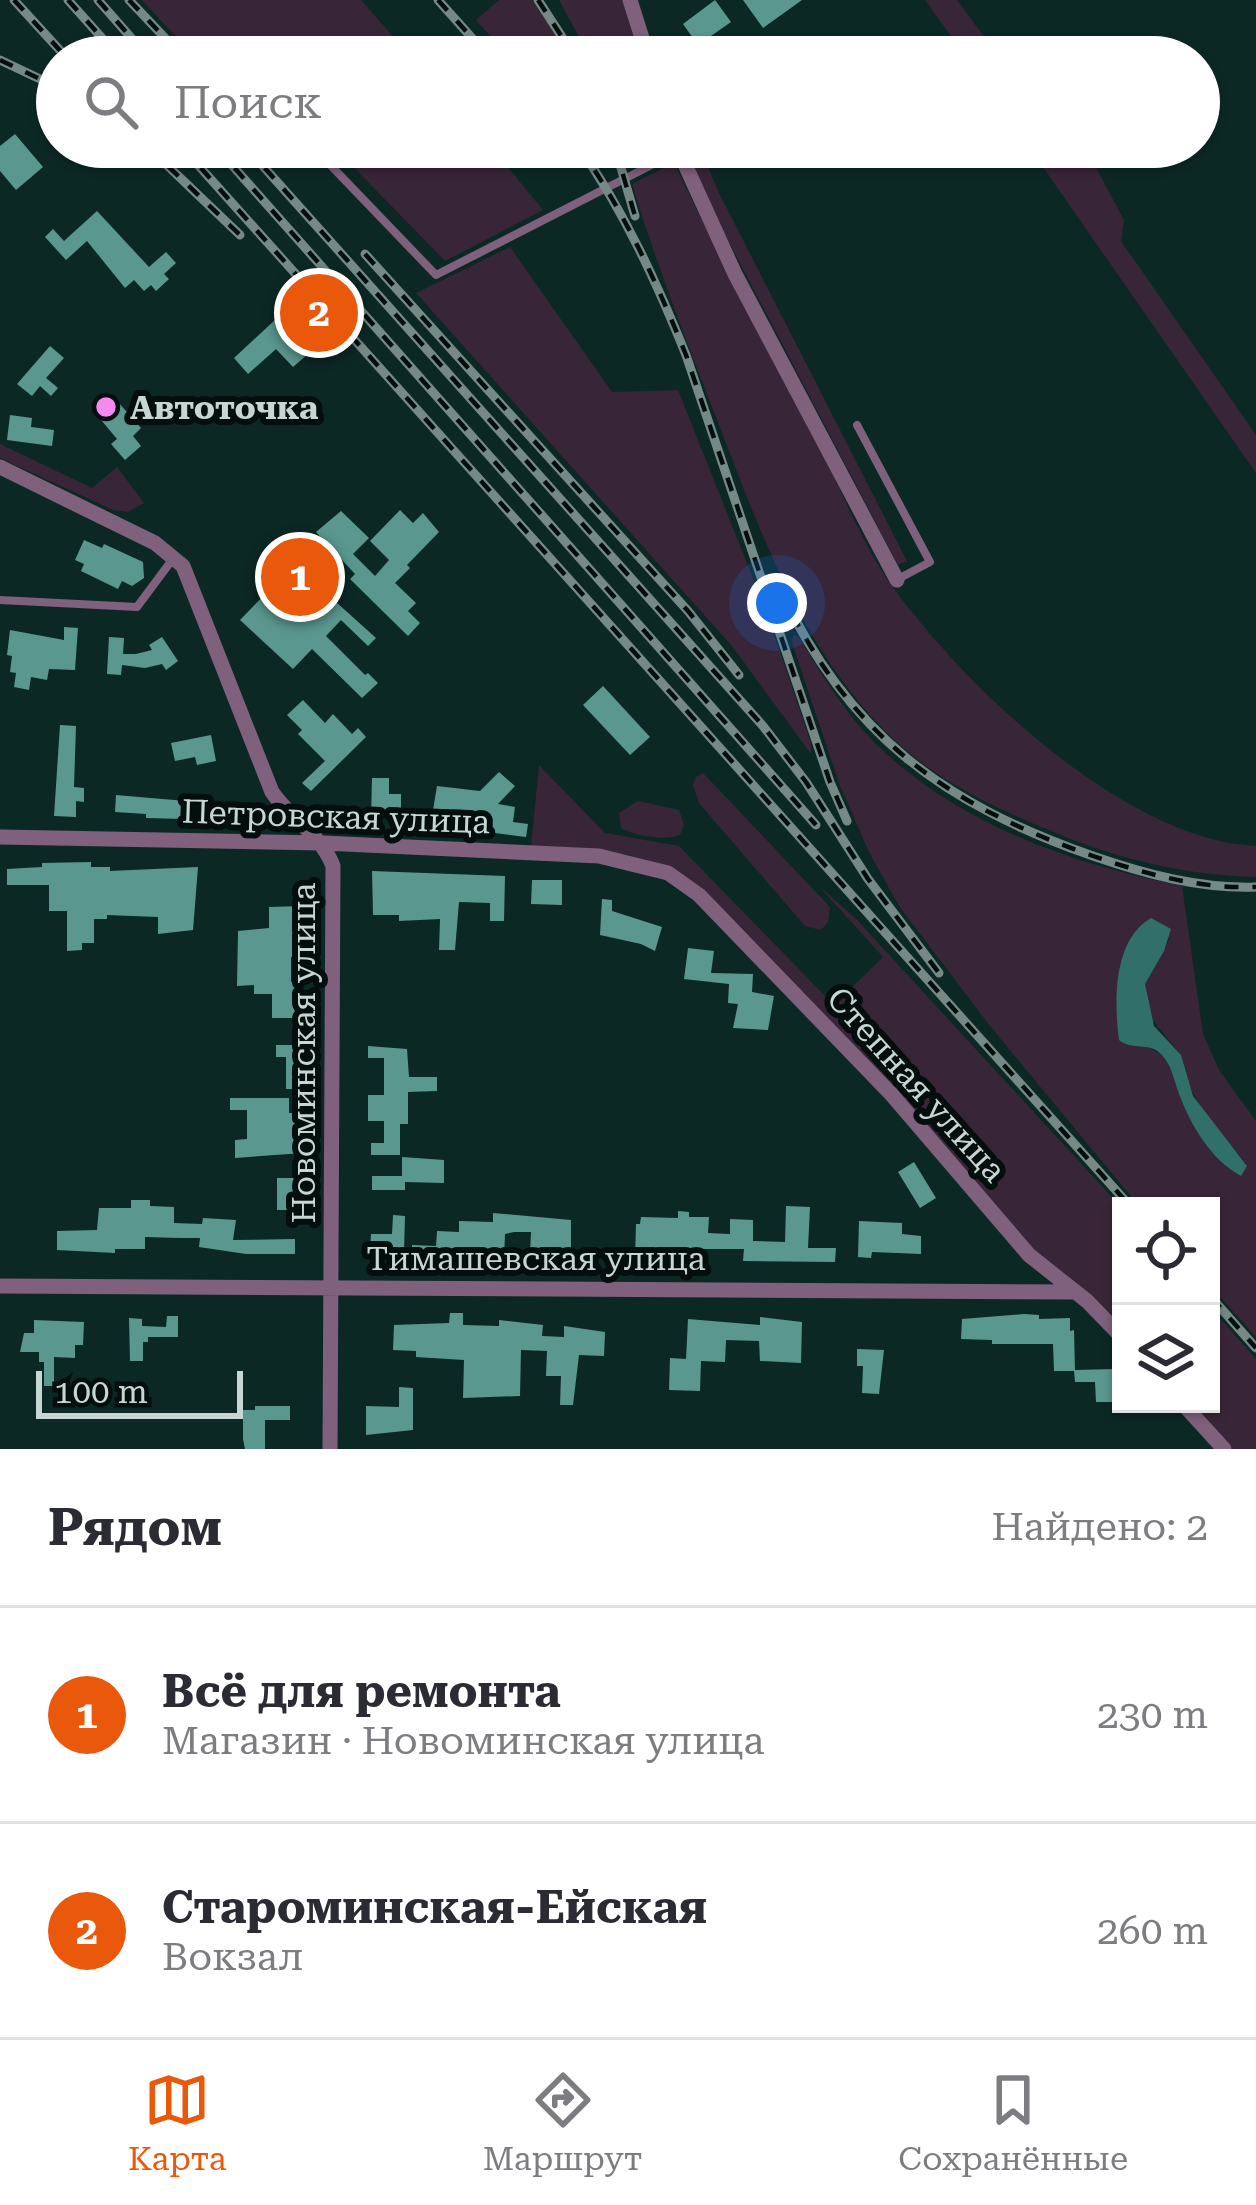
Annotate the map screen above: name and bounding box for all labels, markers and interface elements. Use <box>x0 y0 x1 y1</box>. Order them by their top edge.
search box <box>36 36 1220 168</box>
icon: search <box>78 69 144 135</box>
text: Поиск <box>174 76 322 129</box>
pin: 2 <box>280 268 358 358</box>
place label: Автоточка <box>130 388 319 427</box>
marker: Автоточка <box>93 394 119 420</box>
pin: 1 <box>261 532 339 622</box>
your location <box>747 573 807 633</box>
street label: Петровская улица <box>181 792 491 841</box>
street label: Новоминская улица <box>284 882 323 1223</box>
street label: Степная улица <box>819 979 1014 1190</box>
map controls <box>1112 1197 1220 1413</box>
button: locate <box>1112 1197 1220 1305</box>
street label: Тимашевская улица <box>366 1239 706 1278</box>
button: layers <box>1112 1305 1220 1413</box>
scale bar <box>36 1365 243 1418</box>
text: 100 m <box>54 1372 148 1411</box>
text: Рядом <box>48 1498 222 1557</box>
text: Найдено: 2 <box>992 1504 1208 1550</box>
text: Всё для ремонта <box>162 1665 561 1718</box>
text: 1 <box>76 1692 98 1738</box>
text: 230 m <box>1097 1692 1208 1738</box>
text: Магазин · Новоминская улица <box>162 1718 764 1764</box>
text: Староминская-Ейская <box>162 1881 707 1934</box>
text: 2 <box>76 1908 98 1954</box>
text: 260 m <box>1097 1908 1208 1954</box>
text: Вокзал <box>162 1934 303 1980</box>
tab: Карта <box>128 2067 227 2178</box>
tab: Маршрут <box>483 2067 642 2178</box>
tab: Сохранённые <box>898 2067 1128 2178</box>

